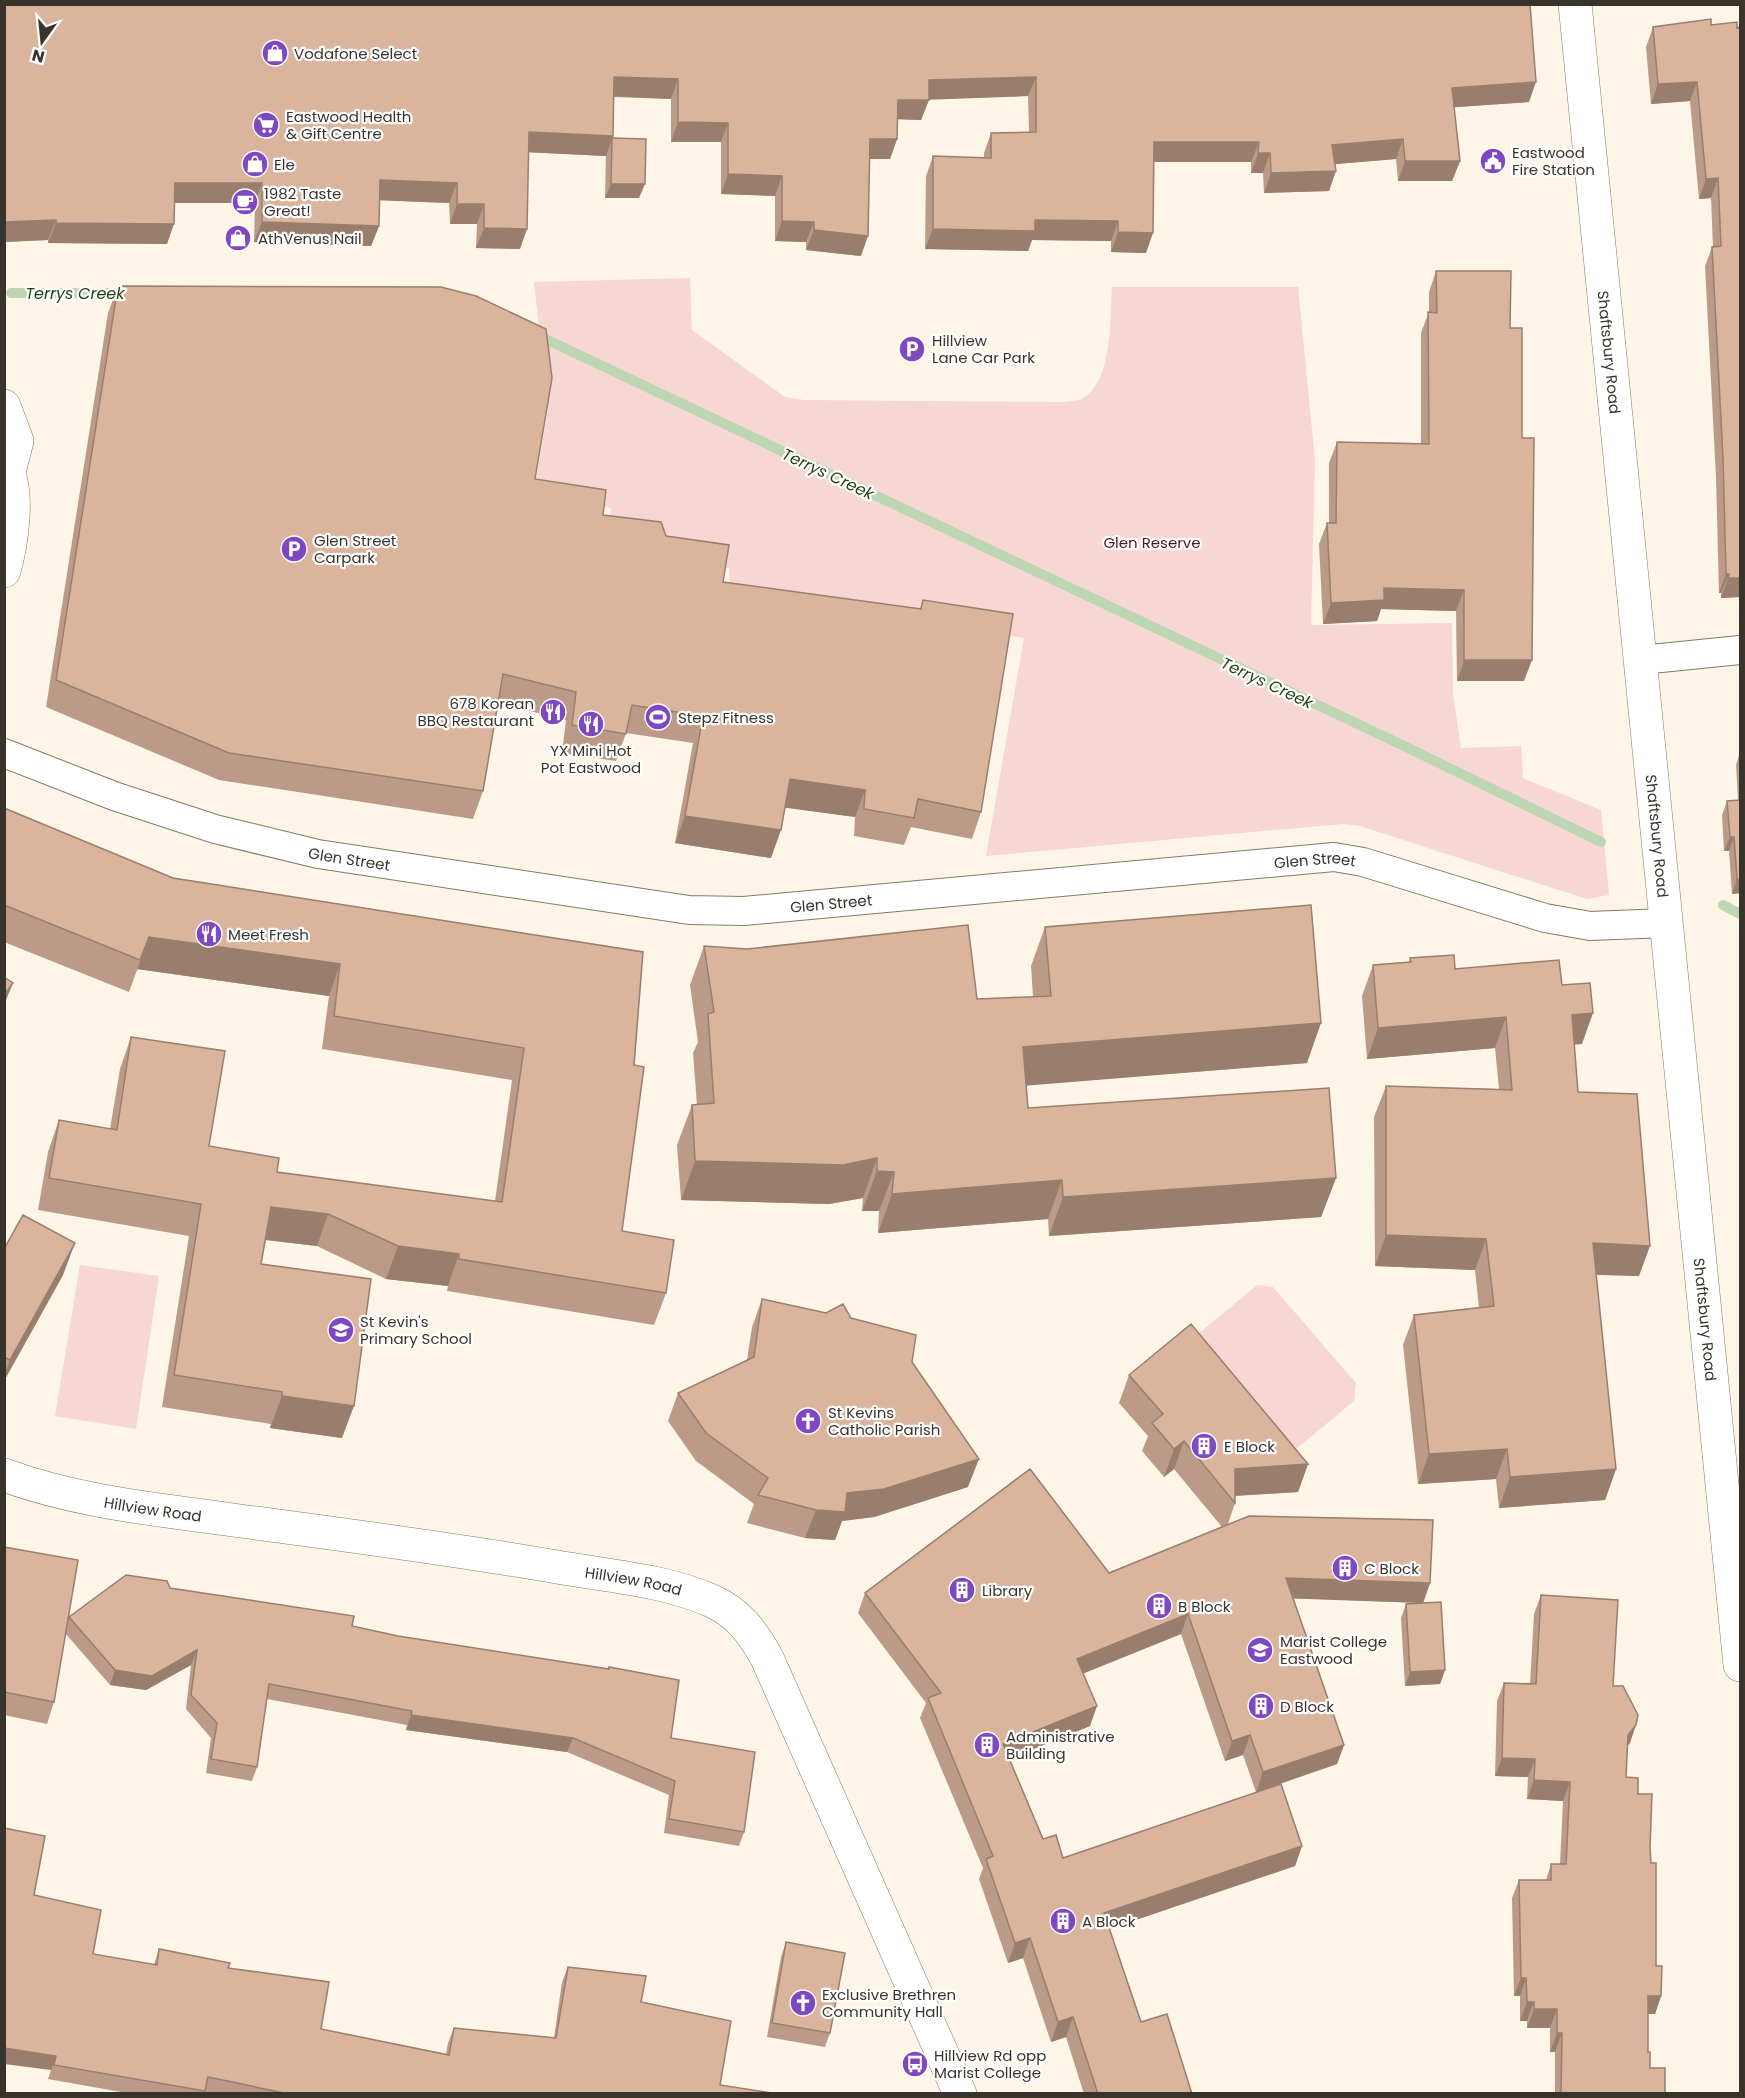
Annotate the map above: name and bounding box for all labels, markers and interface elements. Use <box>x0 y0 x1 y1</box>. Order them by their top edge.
north arrow <box>12 12 72 72</box>
shop icon: Vodafone Select <box>260 38 290 68</box>
text: N <box>29 43 47 69</box>
place label: Vodafone Select <box>294 43 417 64</box>
place label: Eastwood Health & Gift Centre <box>286 106 411 144</box>
supermarket icon: Eastwood Health & Gift Centre <box>251 110 281 140</box>
place label: Eastwood Fire Station <box>1512 142 1595 180</box>
public building icon: Eastwood Fire Station <box>1478 146 1508 176</box>
shop icon: Ele <box>240 149 270 179</box>
place label: Ele <box>274 154 295 175</box>
place label: 1982 Taste Great! <box>264 183 341 221</box>
cafe icon: 1982 Taste Great! <box>230 187 260 217</box>
shop icon: AthVenus Nail <box>223 223 253 253</box>
place label: AthVenus Nail <box>258 228 362 249</box>
water label: Terrys Creek <box>25 282 125 305</box>
street label: Shaftsbury Road <box>1593 290 1626 415</box>
place label: Hillview Lane Car Park <box>932 330 1035 368</box>
parking icon: Hillview Lane Car Park <box>897 334 927 364</box>
water label: Terrys Creek <box>778 443 878 506</box>
place label: Glen Street Carpark <box>314 530 396 568</box>
park label: Glen Reserve <box>1103 532 1201 553</box>
parking icon: Glen Street Carpark <box>279 534 309 564</box>
water label: Terrys Creek <box>1217 652 1317 715</box>
place label: 678 Korean BBQ Restaurant <box>418 693 534 731</box>
restaurant icon: 678 Korean BBQ Restaurant <box>538 697 568 727</box>
sports icon: Stepz Fitness <box>643 702 673 732</box>
place label: Stepz Fitness <box>678 707 774 728</box>
restaurant icon: YX Mini Hot Pot Eastwood <box>576 709 606 739</box>
place label: YX Mini Hot Pot Eastwood <box>541 740 641 778</box>
street label: Shaftsbury Road <box>1641 773 1674 898</box>
street label: Glen Street <box>306 842 392 875</box>
street label: Glen Street <box>1273 846 1358 873</box>
street label: Glen Street <box>789 889 873 917</box>
restaurant icon: Meet Fresh <box>194 919 224 949</box>
place label: Meet Fresh <box>228 924 309 945</box>
street label: Shaftsbury Road <box>1689 1257 1722 1382</box>
place label: St Kevin's Primary School <box>360 1311 472 1349</box>
school or university icon: St Kevin's Primary School <box>326 1315 356 1345</box>
place label: St Kevins Catholic Parish <box>828 1402 940 1440</box>
church icon: St Kevins Catholic Parish <box>793 1406 823 1436</box>
building icon: E Block <box>1189 1431 1219 1461</box>
place label: E Block <box>1224 1436 1275 1457</box>
street label: Hillview Road <box>103 1491 203 1526</box>
building icon: C Block <box>1330 1553 1360 1583</box>
place label: C Block <box>1364 1558 1419 1579</box>
street label: Hillview Road <box>584 1561 685 1600</box>
building icon: Library <box>947 1575 977 1605</box>
place label: Library <box>982 1580 1033 1601</box>
building icon: B Block <box>1144 1591 1174 1621</box>
place label: B Block <box>1178 1596 1231 1617</box>
place label: Marist College Eastwood <box>1280 1631 1387 1669</box>
school or university icon: Marist College Eastwood <box>1245 1635 1275 1665</box>
building icon: D Block <box>1246 1691 1276 1721</box>
place label: D Block <box>1280 1696 1334 1717</box>
place label: Administrative Building <box>1006 1726 1115 1764</box>
building icon: Administrative Building <box>972 1730 1002 1760</box>
building icon: A Block <box>1048 1906 1078 1936</box>
place label: A Block <box>1082 1911 1136 1932</box>
place label: Exclusive Brethren Community Hall <box>822 1984 956 2022</box>
church icon: Exclusive Brethren Community Hall <box>788 1988 818 2018</box>
place label: Hillview Rd opp Marist College <box>934 2045 1046 2083</box>
bus stop icon: Hillview Rd opp Marist College <box>900 2049 930 2079</box>

